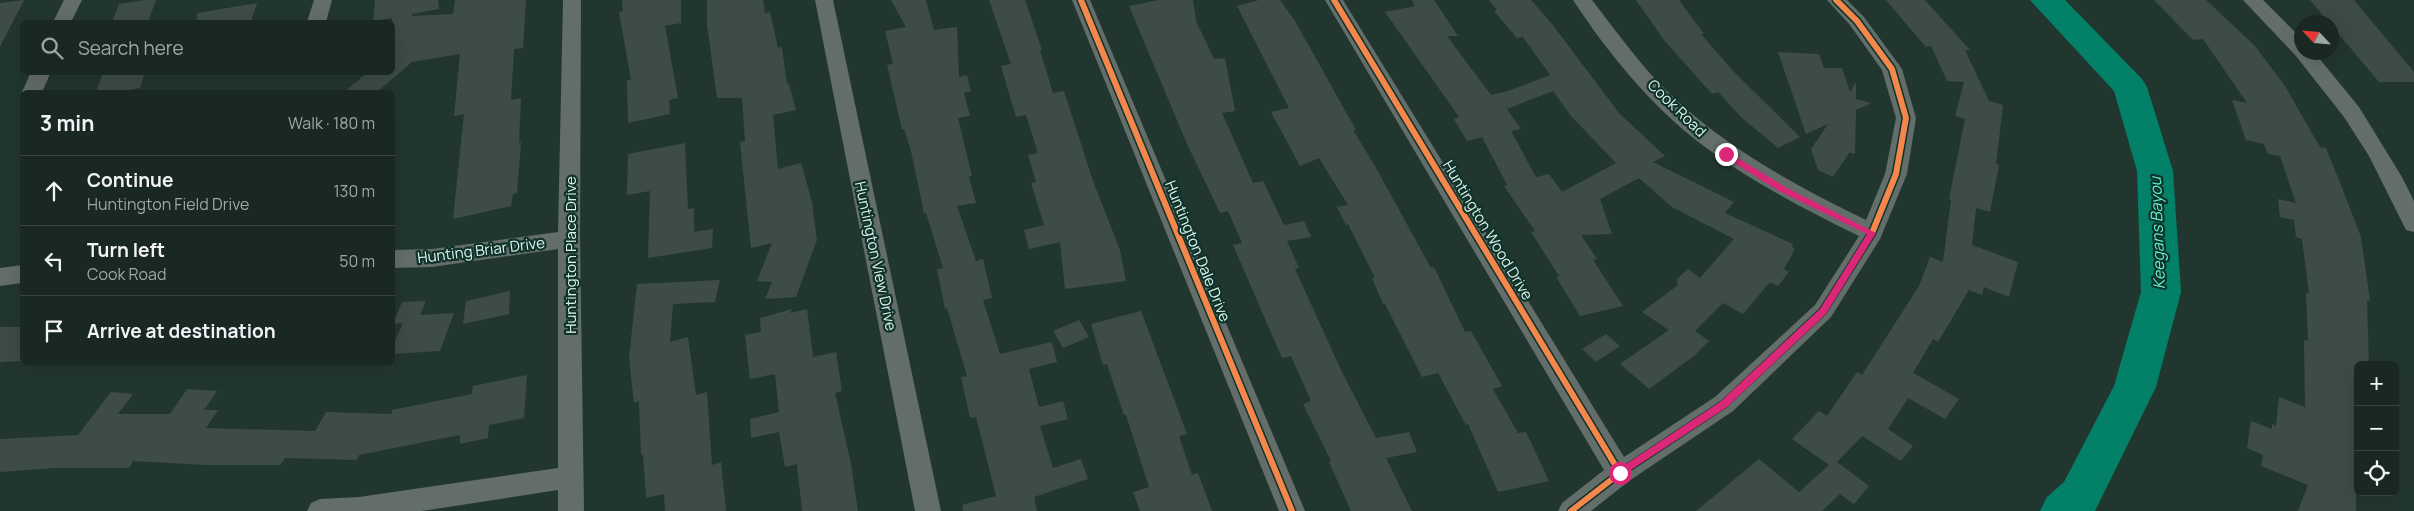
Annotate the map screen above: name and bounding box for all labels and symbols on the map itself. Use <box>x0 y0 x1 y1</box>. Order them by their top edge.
north arrow <box>2294 15 2339 60</box>
street label: Cook Road <box>1643 75 1711 141</box>
route end <box>1715 143 1738 166</box>
street label: Huntington Wood Drive <box>1438 156 1538 304</box>
water label: Keegans Bayou <box>2144 175 2170 290</box>
street label: Huntington Place Drive <box>560 176 581 334</box>
street label: Huntington Dale Drive <box>1160 177 1236 325</box>
street label: Huntington View Drive <box>850 179 902 333</box>
street label: Hunting Briar Drive <box>416 232 546 268</box>
route start <box>1609 462 1632 485</box>

